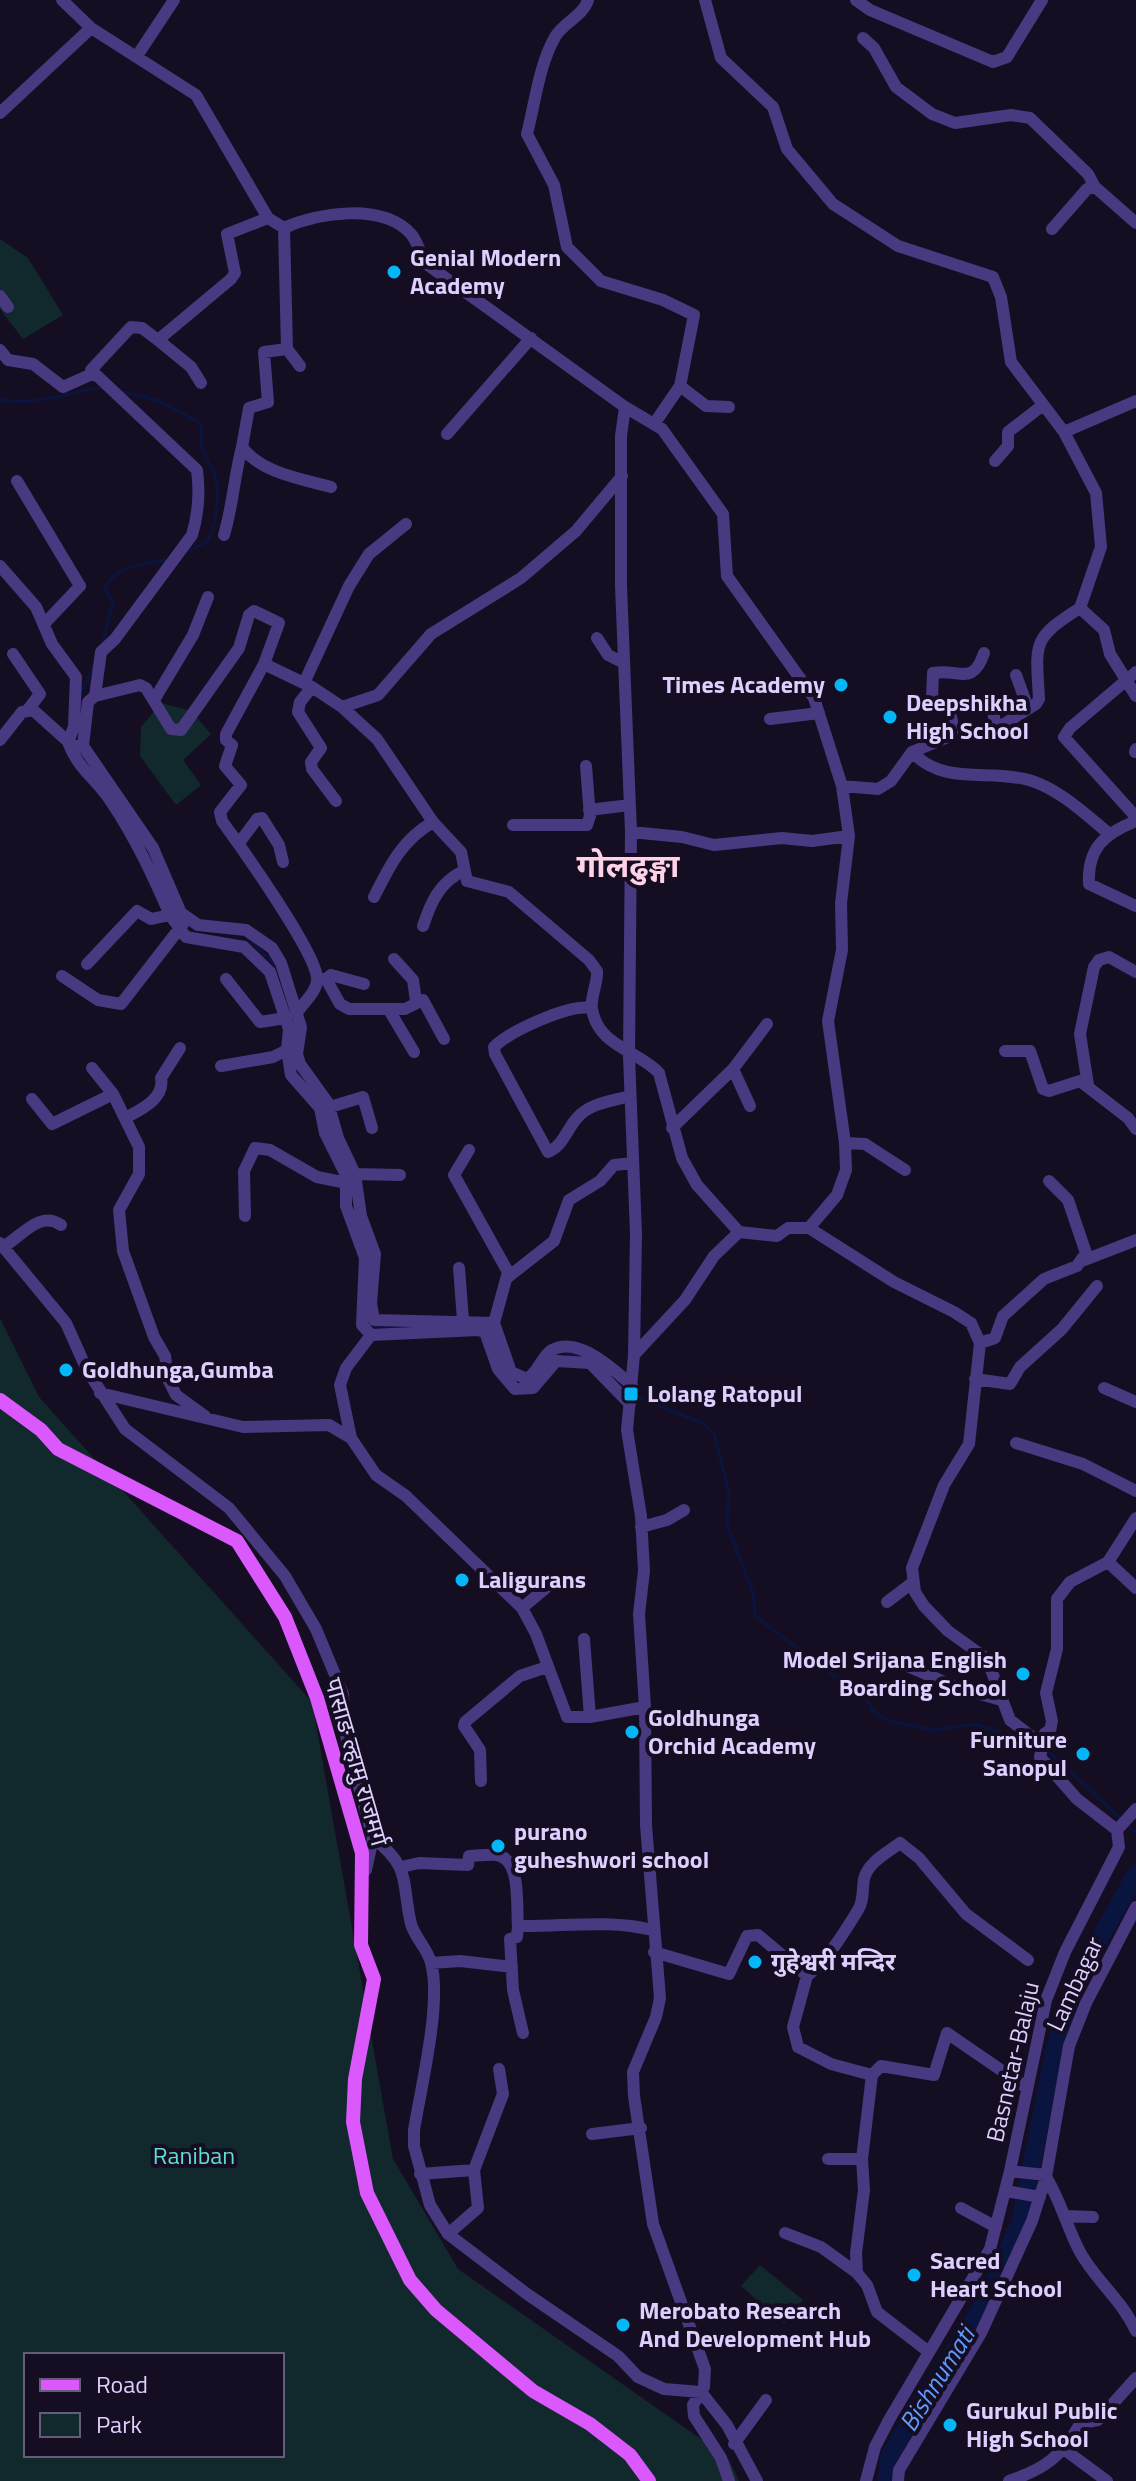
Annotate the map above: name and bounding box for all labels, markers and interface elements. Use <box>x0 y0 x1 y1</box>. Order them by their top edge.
place label: Genial Modern Academy <box>410 239 561 303</box>
marker: Genial Modern Academy <box>385 263 403 281</box>
place label: Times Academy <box>662 666 825 702</box>
marker: Times Academy <box>832 676 850 694</box>
place label: Deepshikha High School <box>906 684 1029 748</box>
marker: Deepshikha High School <box>881 708 899 726</box>
district label: गोलढुङ्गा <box>577 841 680 889</box>
place label: Goldhunga,Gumba <box>82 1351 274 1387</box>
marker: Goldhunga,Gumba <box>57 1361 75 1379</box>
place label: Lolang Ratopul <box>647 1375 803 1411</box>
marker: Lolang Ratopul <box>622 1385 640 1403</box>
place label: Laligurans <box>478 1561 586 1597</box>
marker: Laligurans <box>453 1571 471 1589</box>
place label: Model Srijana English Boarding School <box>782 1641 1007 1705</box>
marker: Model Srijana English Boarding School <box>1014 1665 1032 1683</box>
street label: पासाङ ल्हामु राजमर्ग <box>316 1673 398 1851</box>
place label: Goldhunga Orchid Academy <box>648 1699 816 1763</box>
place label: Furniture Sanopul <box>970 1721 1067 1785</box>
marker: Goldhunga Orchid Academy <box>623 1723 641 1741</box>
marker: Furniture Sanopul <box>1074 1745 1092 1763</box>
place label: purano guheshwori school <box>514 1813 709 1877</box>
marker: purano guheshwori school <box>489 1837 507 1855</box>
street label: Lambagar <box>1036 1930 1112 2037</box>
place label: गुहेश्वरी मन्दिर <box>771 1943 896 1979</box>
marker: गुहेश्वरी मन्दिर <box>746 1953 764 1971</box>
street label: Basnetar-Balaju <box>976 1978 1048 2145</box>
park label: Raniban <box>153 2137 235 2173</box>
place label: Sacred Heart School <box>930 2242 1063 2306</box>
marker: Sacred Heart School <box>905 2266 923 2284</box>
place label: Merobato Research And Development Hub <box>639 2292 871 2356</box>
marker: Merobato Research And Development Hub <box>614 2316 632 2334</box>
water label: Bishnumati <box>889 2316 986 2439</box>
legend <box>24 2353 284 2457</box>
text: Road <box>96 2366 148 2402</box>
place label: Gurukul Public High School <box>966 2392 1117 2456</box>
text: Park <box>96 2406 142 2442</box>
marker: Gurukul Public High School <box>941 2416 959 2434</box>

